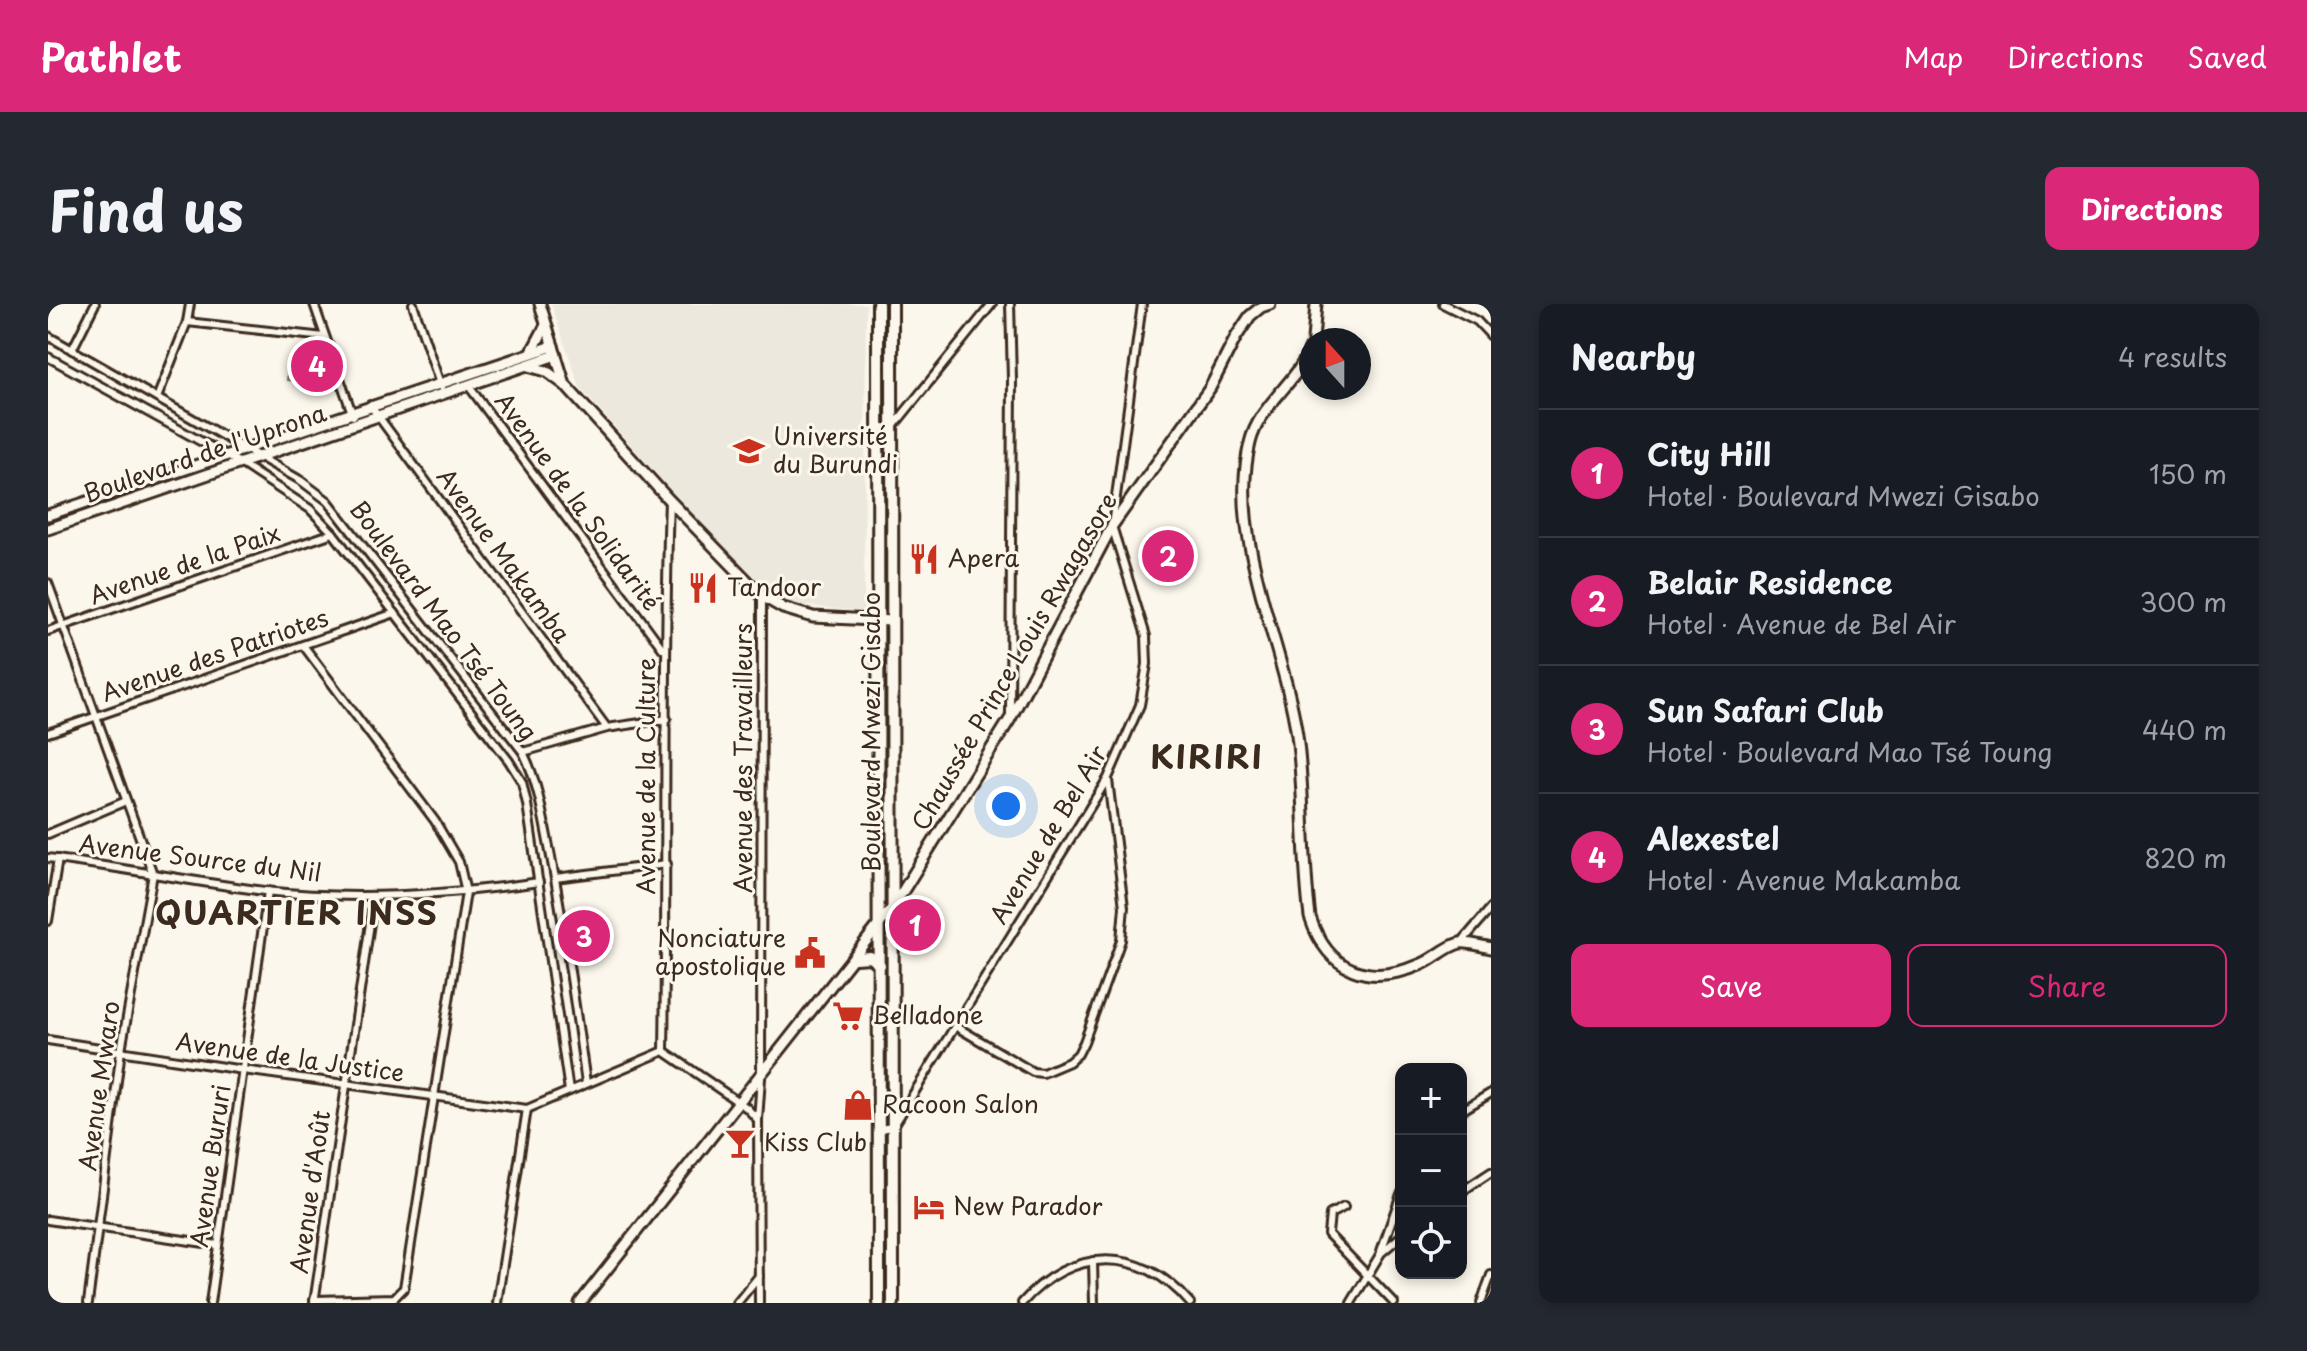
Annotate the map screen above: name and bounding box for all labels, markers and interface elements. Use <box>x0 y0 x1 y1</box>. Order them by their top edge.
text: Pathlet <box>40 28 182 85</box>
text: Map <box>1904 35 1963 78</box>
text: Directions <box>2007 35 2144 78</box>
text: Saved <box>2188 35 2267 78</box>
text: Find us <box>48 166 244 251</box>
button: Directions <box>2045 167 2259 250</box>
north arrow <box>1299 328 1371 400</box>
text: Nearby <box>1571 330 1696 382</box>
pin: 4 <box>291 336 343 396</box>
text: 4 results <box>2118 337 2227 376</box>
street label: Avenue de la Solidarité <box>487 384 670 617</box>
street label: Boulevard de l'Uprona <box>78 394 331 511</box>
place label: Université du Burundi <box>773 417 898 481</box>
text: City Hill <box>1647 431 1771 476</box>
school or university icon: Université du Burundi <box>732 434 766 468</box>
text: 1 <box>1591 454 1603 493</box>
text: 150 m <box>2149 454 2227 493</box>
street label: Avenue Makamba <box>429 460 580 650</box>
text: Hotel · Boulevard Mwezi Gisabo <box>1647 476 2040 515</box>
street label: Chaussée Prince Louis Rwagasore <box>901 485 1125 837</box>
street label: Boulevard Mao Tsé Toung <box>342 492 547 747</box>
street label: Avenue de la Paix <box>84 514 285 613</box>
pin: 2 <box>1142 526 1194 586</box>
place label: Apera <box>948 539 1019 575</box>
restaurant icon: Apera <box>907 542 941 576</box>
text: Belair Residence <box>1647 559 1893 604</box>
place label: Tandoor <box>727 568 822 604</box>
restaurant icon: Tandoor <box>686 571 720 605</box>
text: 2 <box>1588 582 1606 621</box>
text: 300 m <box>2140 582 2227 621</box>
street label: Boulevard Mwezi Gisabo <box>852 592 888 872</box>
street label: Avenue des Patriotes <box>96 598 333 710</box>
text: Hotel · Avenue de Bel Air <box>1647 604 1956 643</box>
street label: Avenue des Travailleurs <box>724 623 760 893</box>
street label: Avenue de la Culture <box>627 658 663 894</box>
text: Sun Safari Club <box>1647 687 1884 732</box>
text: 3 <box>1588 710 1606 749</box>
text: 440 m <box>2142 710 2227 749</box>
district label: KIRIRI <box>1150 732 1264 780</box>
text: Hotel · Boulevard Mao Tsé Toung <box>1647 732 2052 771</box>
street label: Avenue de Bel Air <box>980 737 1115 930</box>
your location <box>986 786 1026 826</box>
text: Alexestel <box>1647 815 1779 860</box>
street label: Avenue Source du Nil <box>77 824 323 890</box>
text: 4 <box>1588 838 1606 877</box>
text: 820 m <box>2145 838 2227 877</box>
text: Hotel · Avenue Makamba <box>1647 860 1960 899</box>
district label: QUARTIER INSS <box>155 888 439 936</box>
pin: 1 <box>889 895 941 955</box>
pin: 3 <box>558 906 610 966</box>
place label: Nonciature apostolique <box>655 919 786 983</box>
public building icon: Nonciature apostolique <box>793 936 827 970</box>
button: Save <box>1571 944 1891 1027</box>
button: Share <box>1907 944 2227 1027</box>
place label: Belladone <box>872 996 983 1032</box>
street label: Avenue Mwaro <box>68 998 128 1173</box>
supermarket icon: Belladone <box>831 999 865 1033</box>
street label: Avenue de la Justice <box>174 1022 407 1090</box>
map controls <box>1395 1063 1467 1279</box>
button: + <box>1395 1063 1467 1135</box>
street label: Avenue Bururi <box>180 1082 238 1249</box>
place label: Racoon Salon <box>882 1085 1039 1121</box>
shop icon: Racoon Salon <box>841 1088 875 1122</box>
street label: Avenue d'Août <box>280 1108 338 1276</box>
place label: Kiss Club <box>764 1123 867 1159</box>
bar icon: Kiss Club <box>723 1126 757 1160</box>
button: − <box>1395 1135 1467 1207</box>
place label: New Parador <box>953 1187 1103 1223</box>
hotel icon: New Parador <box>912 1190 946 1224</box>
button: locate <box>1395 1207 1467 1279</box>

